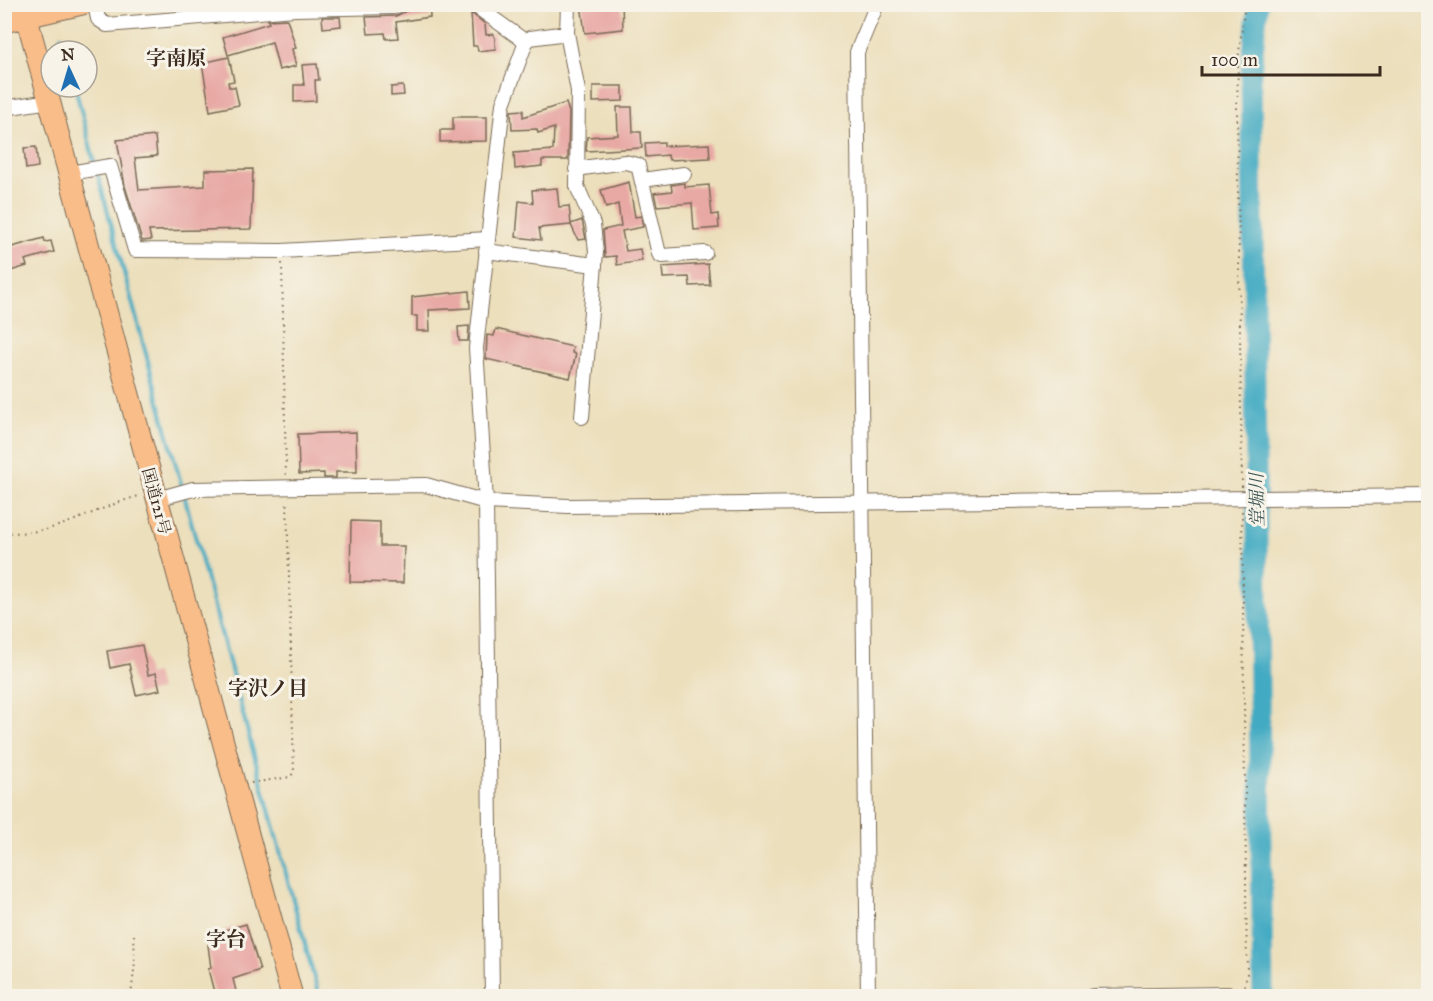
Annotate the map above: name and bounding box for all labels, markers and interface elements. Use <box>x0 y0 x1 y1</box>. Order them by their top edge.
north arrow <box>39 39 99 99</box>
scale bar <box>1202 39 1380 77</box>
text: N <box>61 45 76 64</box>
district label: 字南原 <box>146 46 206 70</box>
text: 100 m <box>1211 49 1258 71</box>
street label: 国道121号 <box>138 466 175 537</box>
water label: 堂堀川 <box>1245 471 1268 527</box>
district label: 字沢ノ目 <box>228 676 308 700</box>
district label: 字台 <box>206 927 246 951</box>

